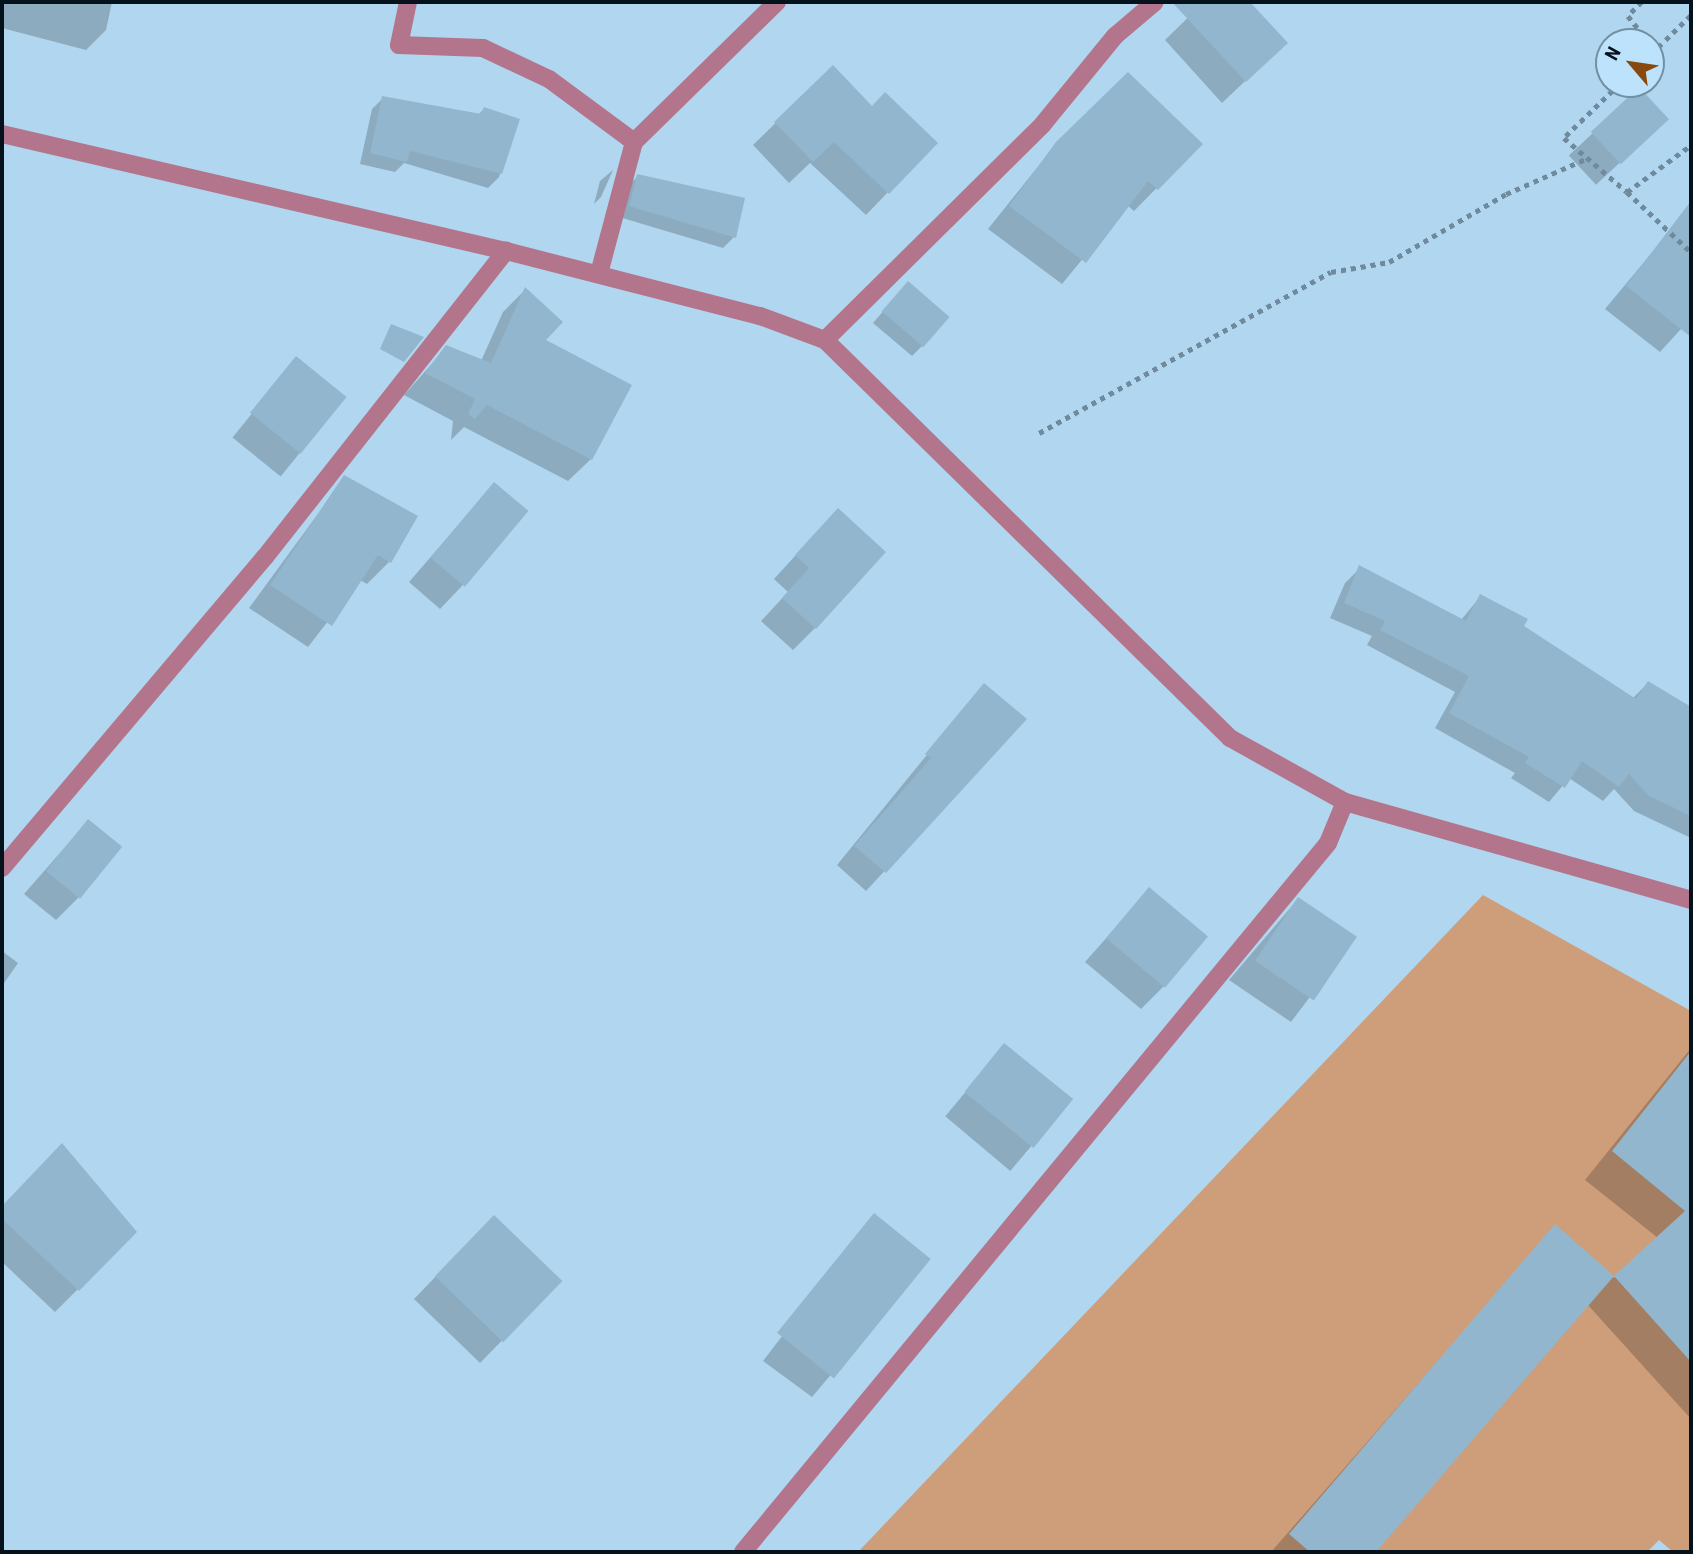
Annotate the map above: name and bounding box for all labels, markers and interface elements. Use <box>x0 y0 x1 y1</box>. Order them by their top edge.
north arrow <box>1595 28 1665 98</box>
text: N <box>1600 43 1626 64</box>

